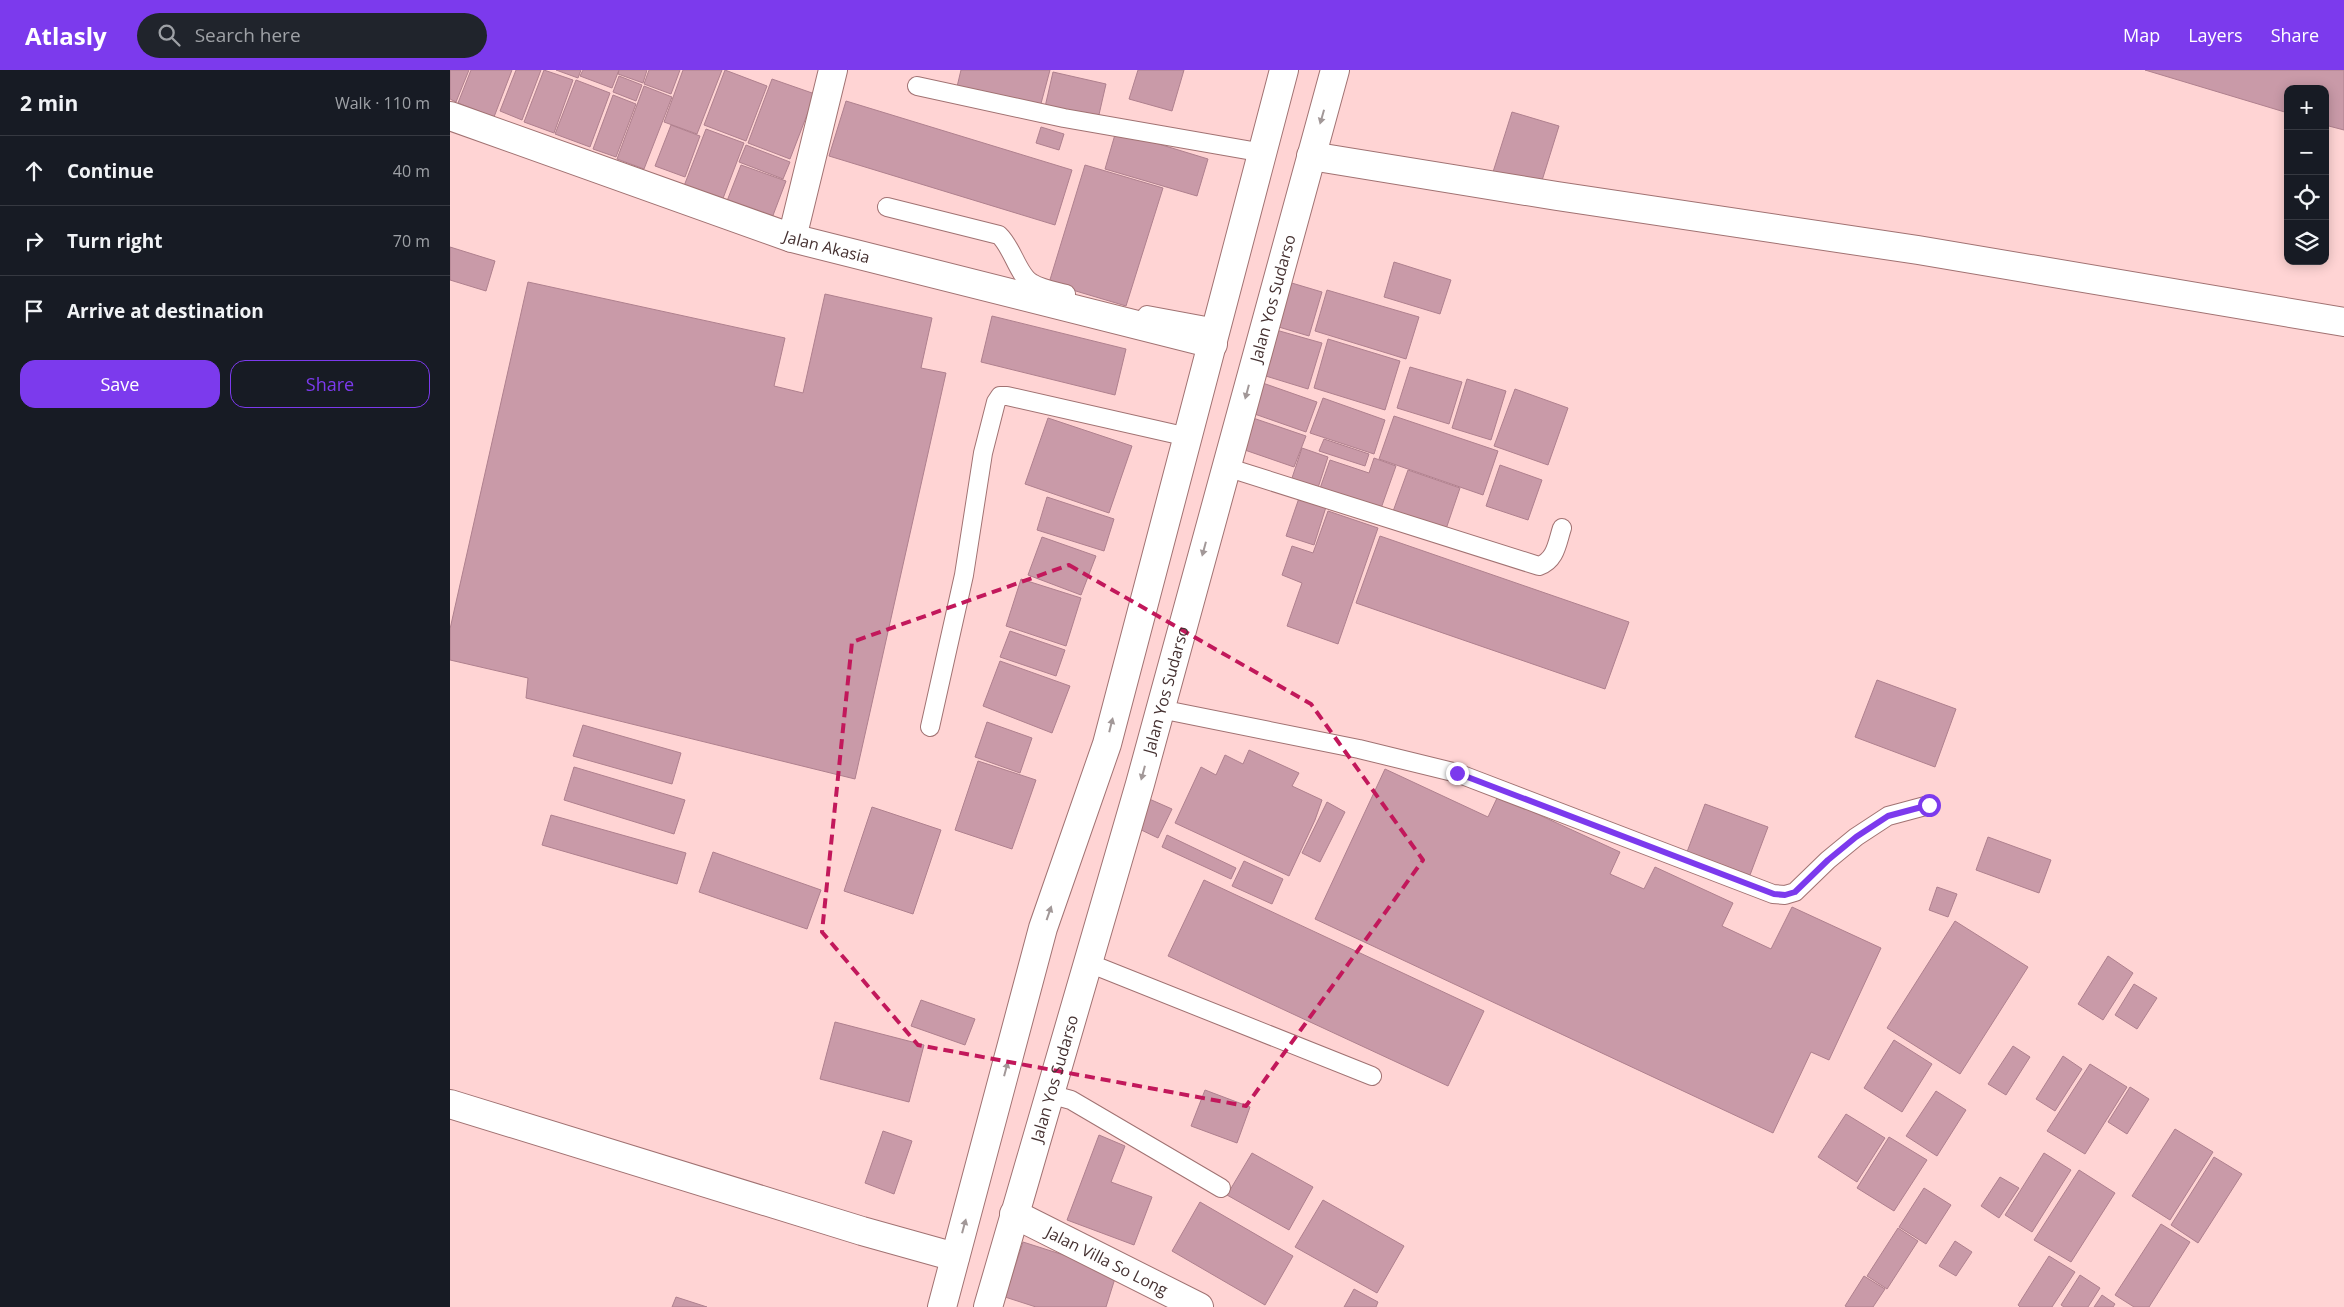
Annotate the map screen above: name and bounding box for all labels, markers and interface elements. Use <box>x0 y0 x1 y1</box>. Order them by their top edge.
search box <box>137 13 487 58</box>
text: Atlasly <box>25 19 107 52</box>
icon: search <box>155 21 183 49</box>
text: Search here <box>195 22 301 48</box>
text: Map <box>2123 23 2160 47</box>
text: Layers <box>2188 23 2243 47</box>
text: Share <box>2271 23 2319 47</box>
map controls <box>2284 85 2329 265</box>
button: + <box>2284 85 2329 130</box>
text: 2 min <box>20 89 78 117</box>
text: Walk · 110 m <box>335 92 430 114</box>
one-way arrow <box>1318 109 1326 125</box>
button: − <box>2284 130 2329 175</box>
icon: ahead <box>20 157 48 185</box>
text: Continue <box>67 158 154 184</box>
text: 40 m <box>393 160 430 182</box>
button: locate <box>2284 175 2329 220</box>
button: layers <box>2284 220 2329 265</box>
street label: Jalan Akasia <box>779 224 872 268</box>
icon: right <box>20 227 48 255</box>
text: Turn right <box>67 228 162 254</box>
text: 70 m <box>393 230 430 252</box>
street label: Jalan Yos Sudarso <box>1244 232 1301 367</box>
icon: arrive <box>20 297 48 325</box>
text: Arrive at destination <box>67 298 264 324</box>
button: Save <box>20 360 220 408</box>
button: Share <box>230 360 430 408</box>
one-way arrow <box>1242 384 1250 399</box>
one-way arrow <box>1200 541 1208 556</box>
street label: Jalan Yos Sudarso <box>1137 624 1194 758</box>
one-way arrow <box>1107 718 1115 733</box>
route end <box>1446 762 1469 785</box>
one-way arrow <box>1138 765 1146 780</box>
route start <box>1918 794 1941 817</box>
one-way arrow <box>1046 905 1053 920</box>
street label: Jalan Yos Sudarso <box>1025 1012 1083 1147</box>
one-way arrow <box>1002 1062 1010 1077</box>
one-way arrow <box>960 1219 968 1234</box>
street label: Jalan Villa So Long <box>1040 1220 1172 1301</box>

